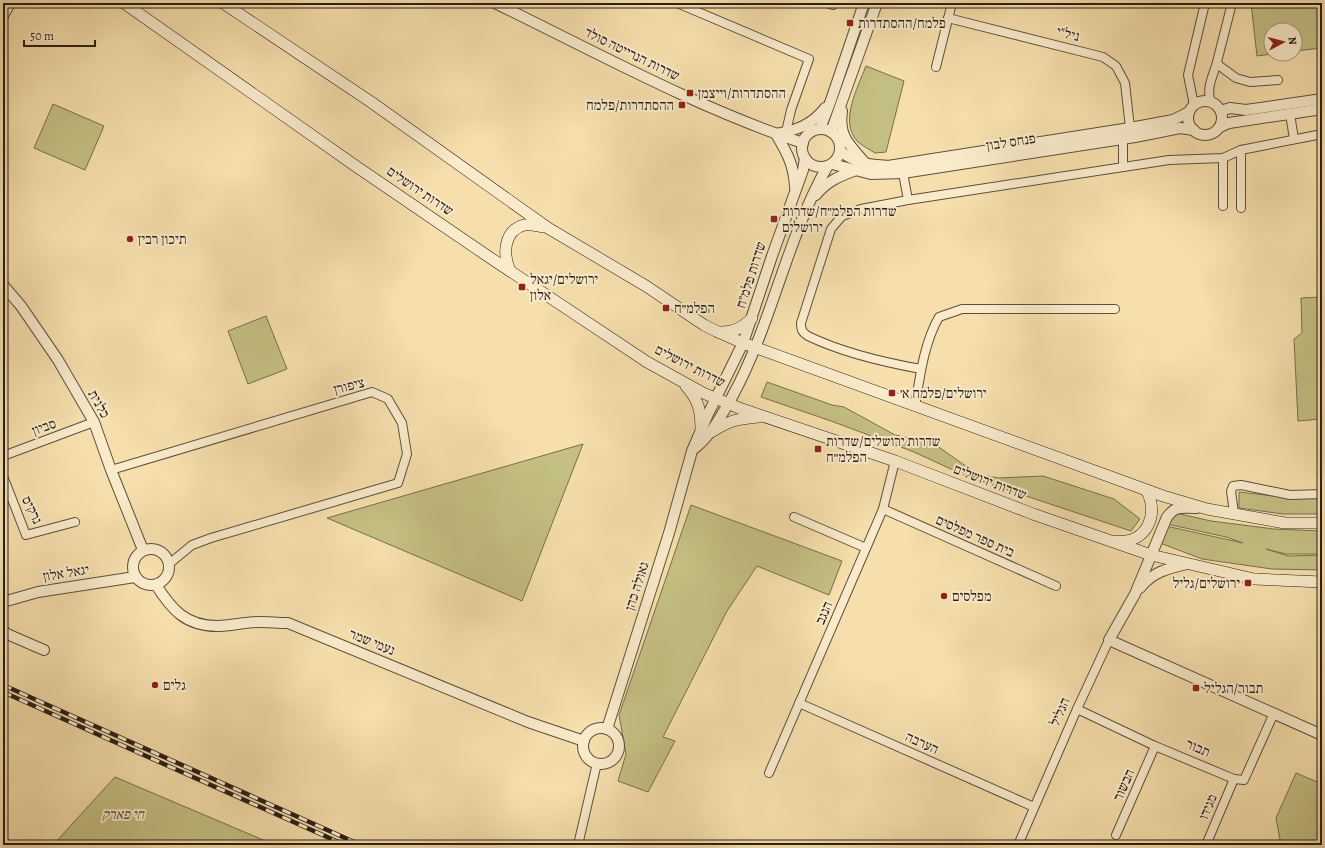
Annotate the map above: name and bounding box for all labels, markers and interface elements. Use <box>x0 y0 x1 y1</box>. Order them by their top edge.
place label: פלמח/ההסתדרות <box>858 14 946 33</box>
marker: פלמח/ההסתדרות <box>845 18 855 28</box>
scale bar <box>24 22 95 48</box>
street label: ניל"י <box>1054 22 1082 46</box>
north arrow <box>1263 22 1303 62</box>
street label: שדרות הנרייטה סולד <box>581 23 683 85</box>
text: 50 m <box>30 28 54 44</box>
text: N <box>1284 36 1300 46</box>
place label: ההסתדרות/וייצמן <box>698 84 786 103</box>
marker: ההסתדרות/וייצמן <box>685 88 695 98</box>
place label: ההסתדרות/פלמח <box>586 96 674 115</box>
marker: ההסתדרות/פלמח <box>677 100 687 110</box>
street label: פנחס לבון <box>985 129 1037 155</box>
street label: שדרות ירושלים <box>383 162 457 221</box>
place label: שדרות הפלמ״ח/שדרות ירושלים <box>782 202 897 237</box>
marker: שדרות הפלמ״ח/שדרות ירושלים <box>769 214 779 224</box>
place label: תיכון רבין <box>138 230 187 249</box>
marker: תיכון רבין <box>125 234 135 244</box>
street label: שדרות פלמ"ח <box>731 239 771 311</box>
place label: ירושלים/יגאל אלון <box>530 270 598 305</box>
marker: ירושלים/יגאל אלון <box>517 282 527 292</box>
place label: הפלמ״ח <box>674 299 715 318</box>
marker: הפלמ״ח <box>661 303 671 313</box>
street label: שדרות ירושלים <box>652 340 729 392</box>
street label: ציפורן <box>332 373 367 399</box>
place label: ירושלים/פלמח א׳ <box>900 384 987 403</box>
street label: כלנית <box>83 386 115 422</box>
marker: ירושלים/פלמח א׳ <box>887 388 897 398</box>
street label: סביון <box>29 414 59 440</box>
place label: שדרות ירושלים/שדרות הפלמ״ח <box>826 432 941 467</box>
marker: שדרות ירושלים/שדרות הפלמ״ח <box>813 444 823 454</box>
street label: שדרות ירושלים <box>951 459 1030 505</box>
street label: נרקיס <box>17 493 47 527</box>
street label: בית ספר מפלסים <box>933 510 1018 562</box>
street label: גאולה כהן <box>620 559 654 613</box>
street label: יגאל אלון <box>41 560 91 586</box>
place label: ירושלים/גליל <box>1172 574 1240 593</box>
marker: ירושלים/גליל <box>1243 578 1253 588</box>
place label: מפלסים <box>952 587 991 606</box>
marker: מפלסים <box>939 591 949 601</box>
street label: הנגב <box>811 598 837 628</box>
street label: נעמי שמר <box>346 624 398 660</box>
place label: גלים <box>163 676 186 695</box>
place label: תבור/הגליל <box>1204 679 1263 698</box>
marker: גלים <box>150 680 160 690</box>
marker: תבור/הגליל <box>1191 683 1201 693</box>
street label: הגליל <box>1045 695 1075 729</box>
street label: הערבה <box>902 727 942 759</box>
street label: תבור <box>1183 734 1213 762</box>
street label: הבשור <box>1109 766 1139 804</box>
street label: מגידו <box>1194 791 1222 823</box>
park label: חי פארק <box>102 805 145 824</box>

